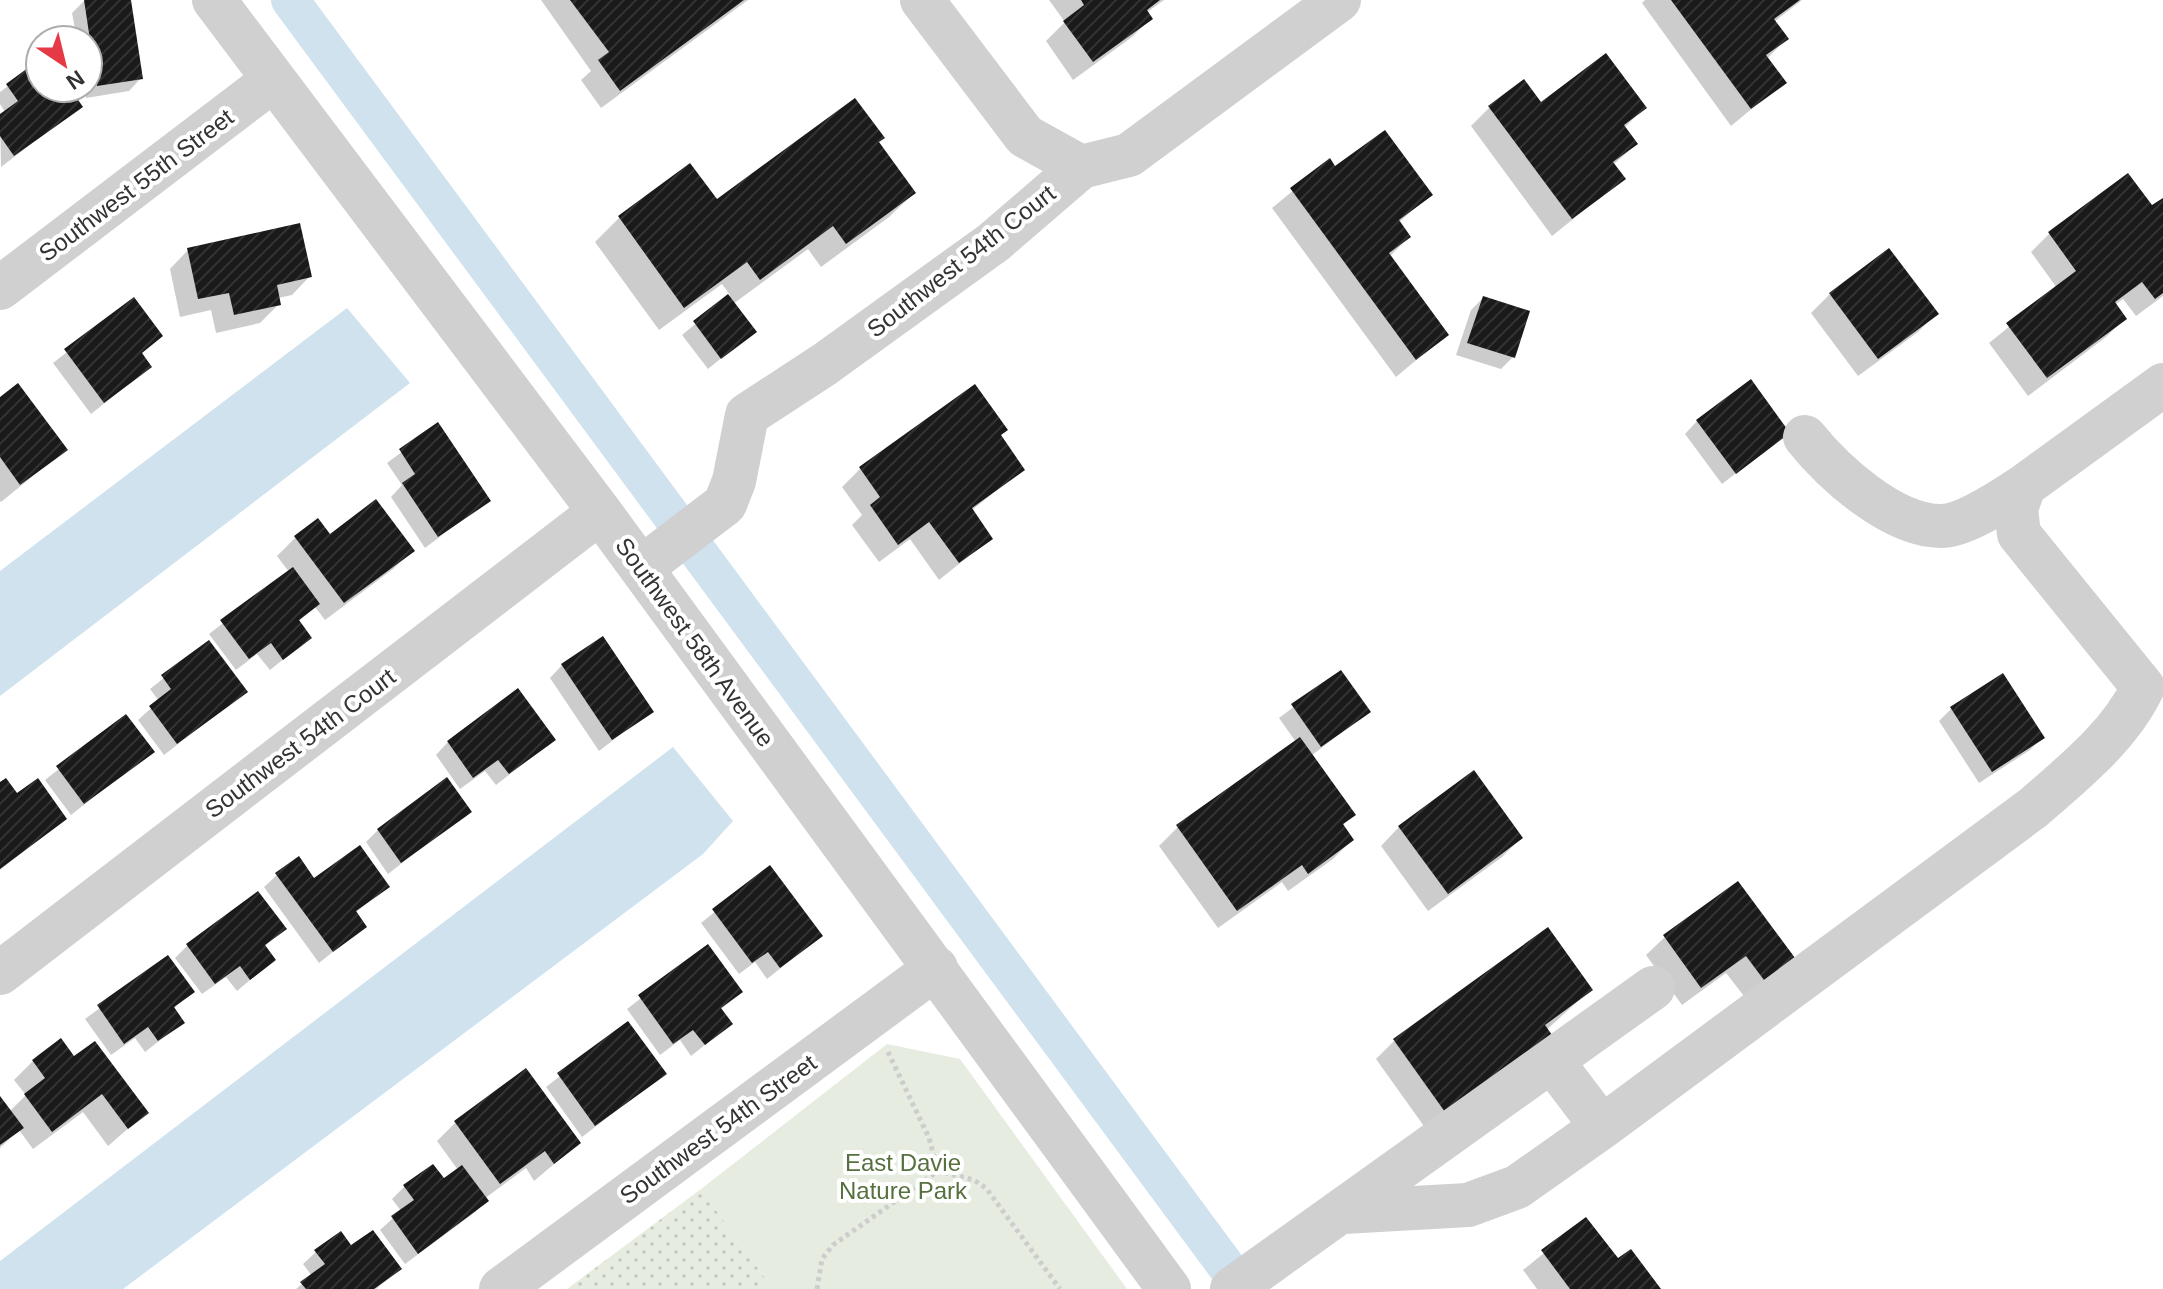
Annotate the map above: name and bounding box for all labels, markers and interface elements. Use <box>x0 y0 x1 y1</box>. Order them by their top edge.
north arrow <box>24 24 104 104</box>
text: N <box>62 65 89 95</box>
street label: Southwest 55th Street <box>34 103 239 267</box>
street label: Southwest 54th Court <box>862 179 1061 343</box>
street label: Southwest 58th Avenue <box>610 532 780 752</box>
street label: Southwest 54th Court <box>200 663 401 823</box>
street label: Southwest 54th Street <box>615 1048 822 1209</box>
park label: East Davie Nature Park <box>839 1149 968 1204</box>

